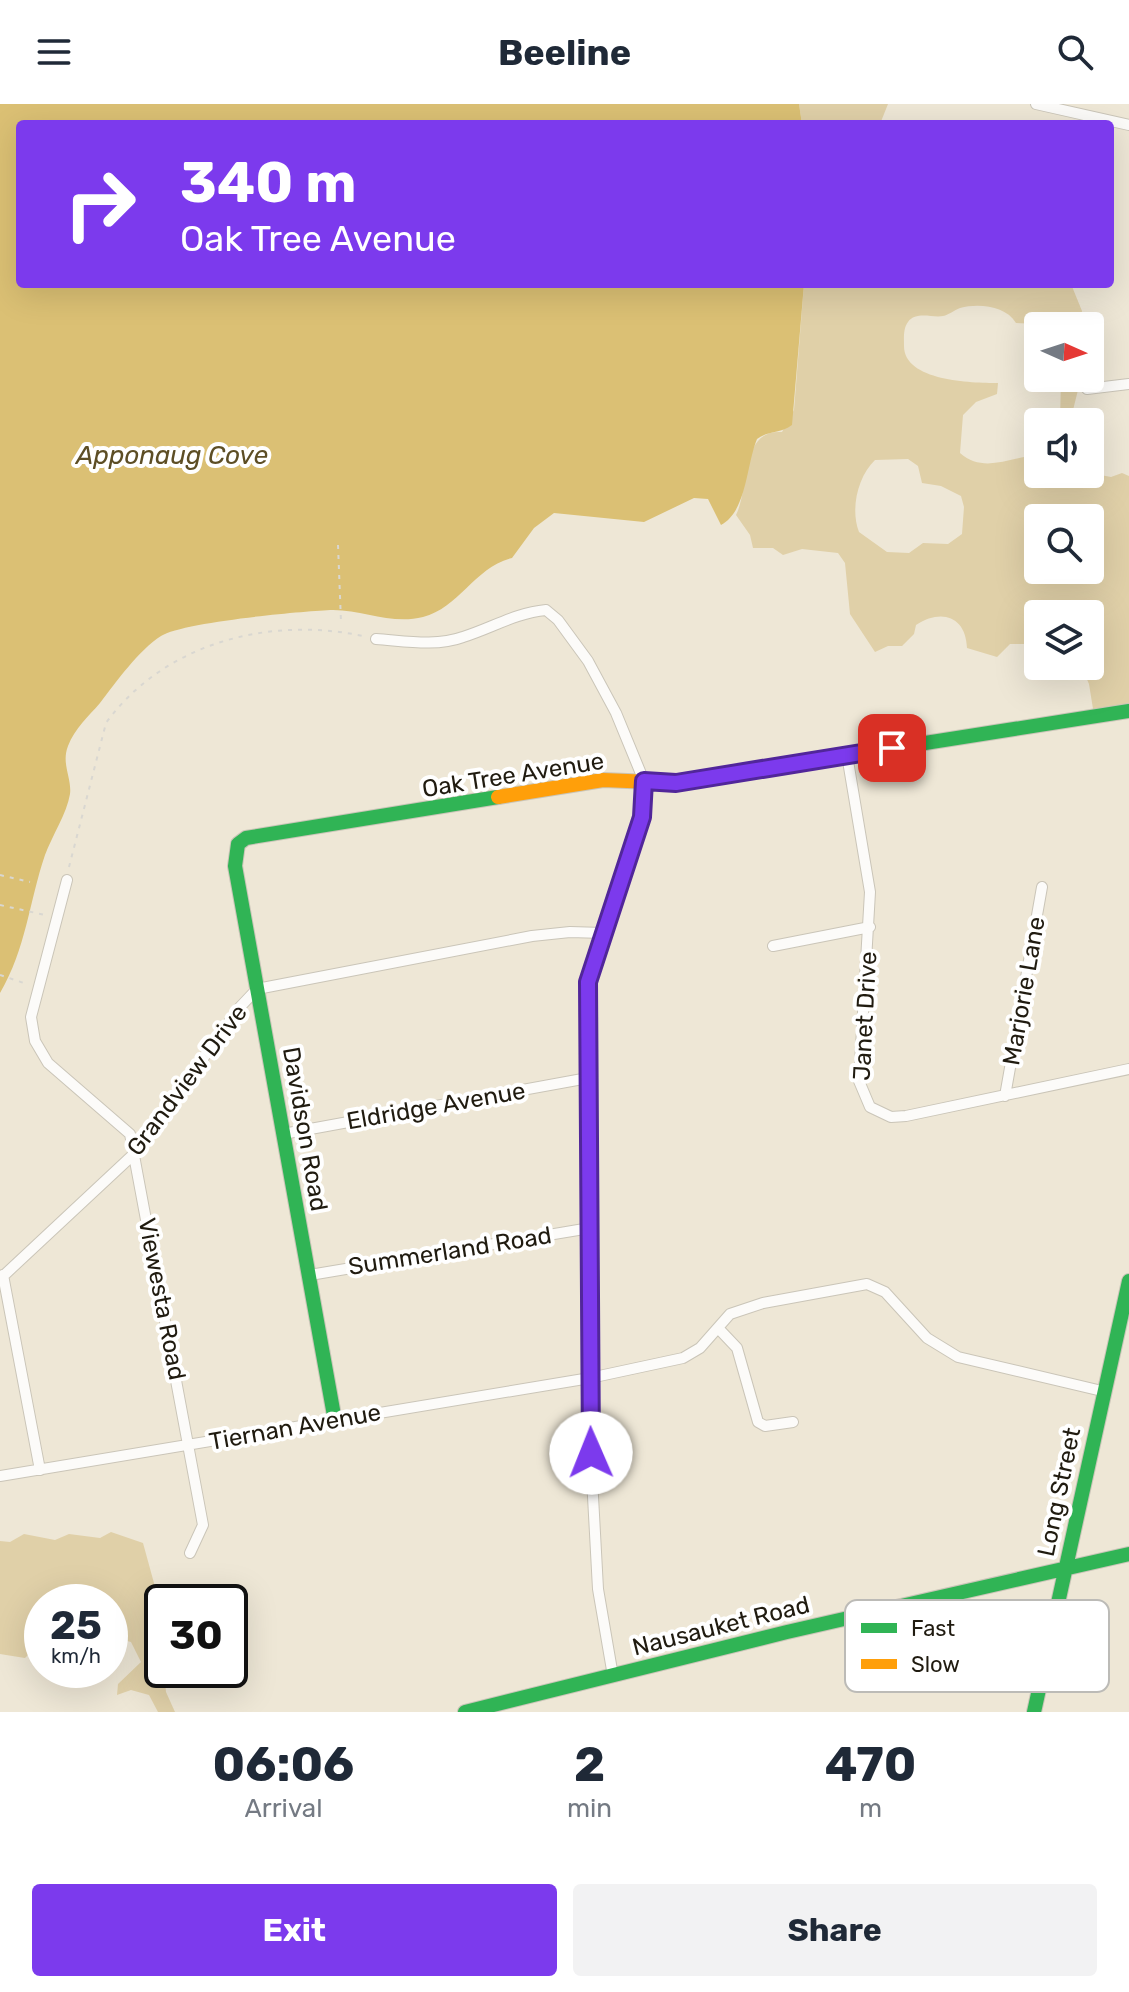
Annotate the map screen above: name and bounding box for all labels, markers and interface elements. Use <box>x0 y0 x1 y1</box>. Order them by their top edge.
icon: menu <box>32 30 76 74</box>
icon: search <box>1053 30 1097 74</box>
text: Beeline <box>498 31 631 74</box>
text: 340 m <box>180 150 356 216</box>
icon: right <box>48 152 152 256</box>
text: Oak Tree Avenue <box>180 217 456 260</box>
north arrow <box>1024 312 1104 392</box>
map controls <box>1024 312 1104 680</box>
button: sound <box>1024 408 1104 488</box>
water label: Apponaug Cove <box>74 440 268 471</box>
button: search <box>1024 504 1104 584</box>
button: layers <box>1024 600 1104 680</box>
pin <box>858 714 926 782</box>
icon: arrive <box>870 726 914 770</box>
street label: Oak Tree Avenue <box>420 747 606 803</box>
street label: Marjorie Lane <box>997 915 1051 1067</box>
street label: Janet Drive <box>848 951 882 1081</box>
street label: Grandview Drive <box>121 999 253 1161</box>
street label: Davidson Road <box>277 1045 333 1213</box>
street label: Eldridge Avenue <box>344 1077 528 1135</box>
street label: Viewesta Road <box>133 1216 191 1382</box>
street label: Summerland Road <box>346 1221 554 1281</box>
street label: Tiernan Avenue <box>207 1398 383 1456</box>
position arrow <box>549 1411 633 1495</box>
street label: Long Street <box>1032 1425 1086 1559</box>
speed limit sign: 30 <box>144 1584 248 1688</box>
street label: Nausauket Road <box>629 1590 813 1662</box>
legend <box>845 1600 1109 1692</box>
text: 25 <box>50 1602 102 1649</box>
text: Fast <box>911 1615 956 1642</box>
text: km/h <box>51 1644 101 1668</box>
text: Slow <box>911 1651 960 1678</box>
text: 06:06 <box>213 1736 354 1793</box>
text: 2 <box>574 1736 605 1793</box>
text: 470 <box>825 1736 916 1793</box>
text: Arrival <box>244 1793 322 1824</box>
text: min <box>567 1793 612 1824</box>
text: m <box>859 1793 882 1824</box>
button: Exit <box>32 1884 557 1976</box>
button: Share <box>573 1884 1097 1976</box>

